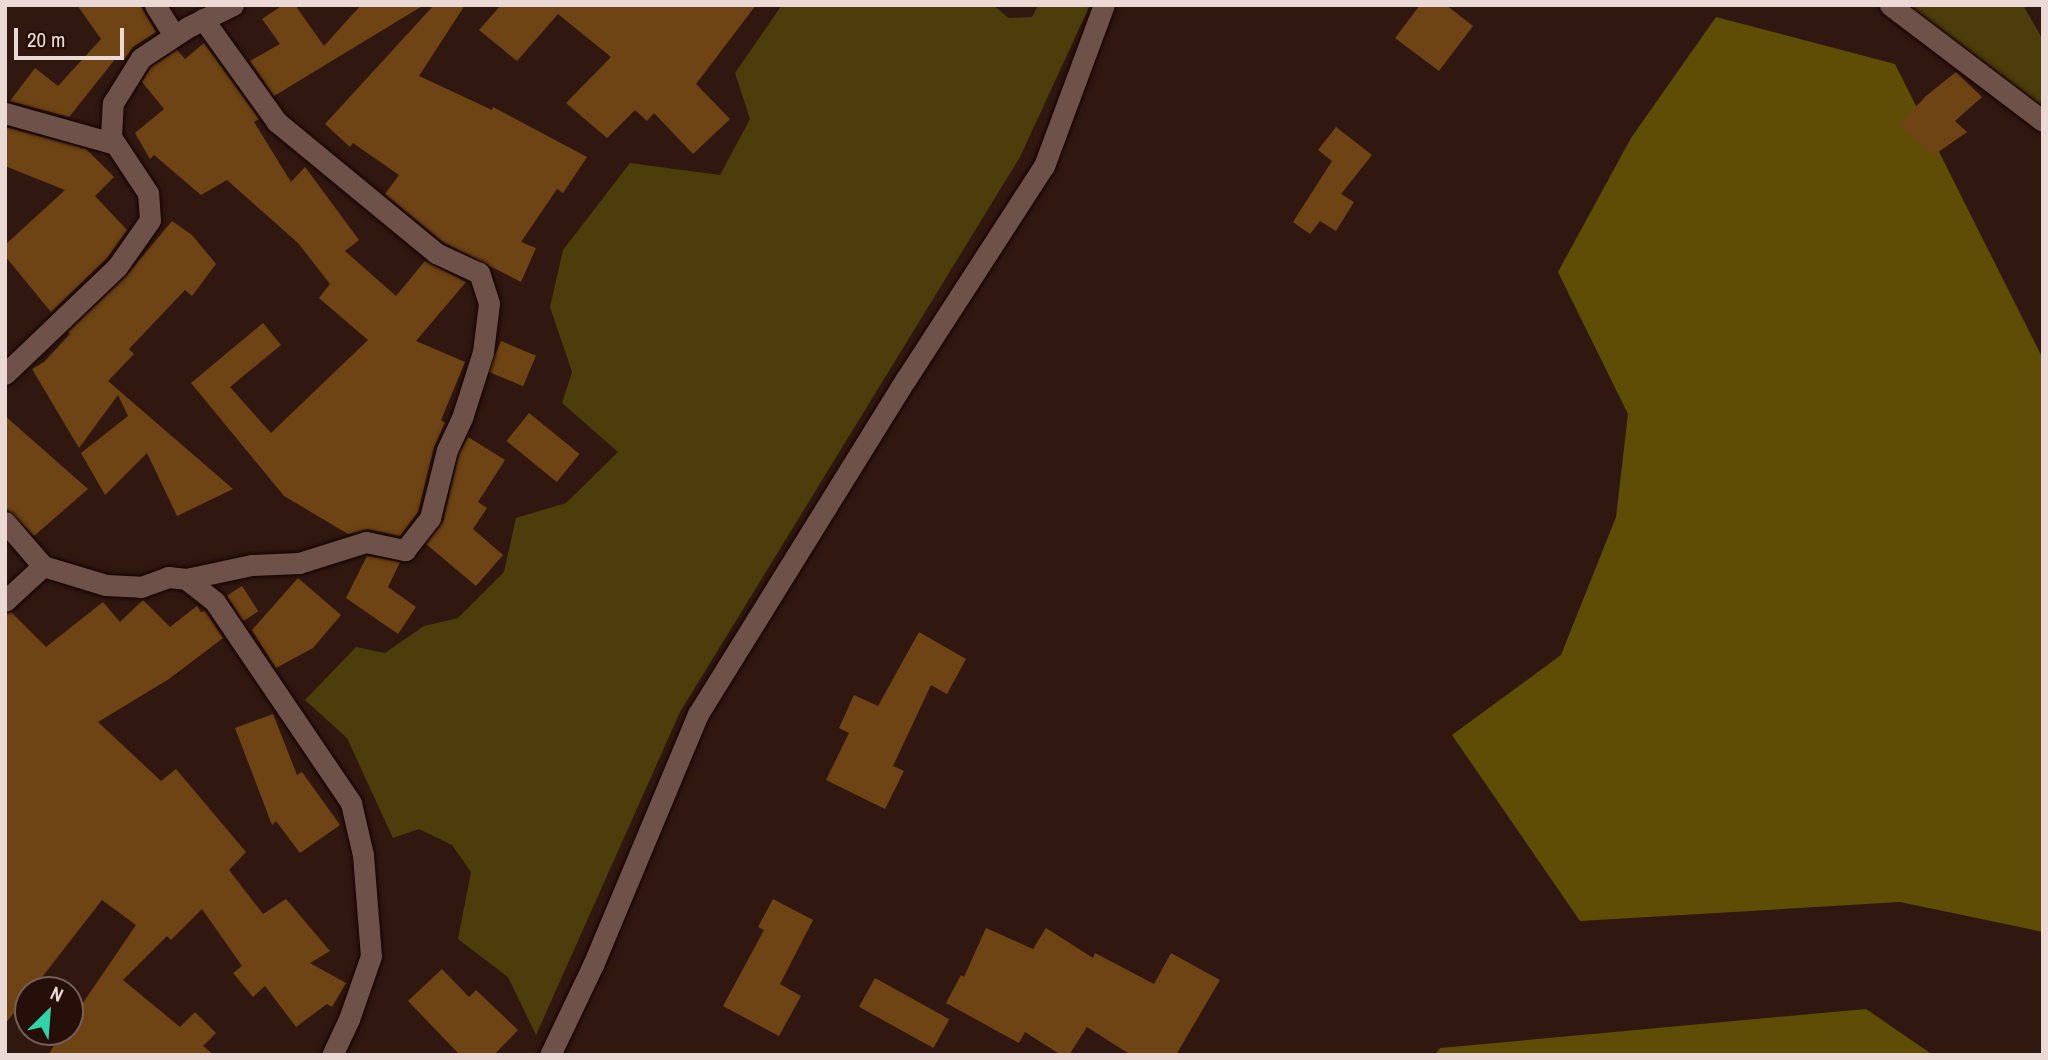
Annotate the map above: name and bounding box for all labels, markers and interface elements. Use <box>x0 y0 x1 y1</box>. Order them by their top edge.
scale bar <box>18 14 128 58</box>
text: 20 m <box>27 25 65 54</box>
north arrow <box>14 976 84 1046</box>
text: N <box>46 980 68 1008</box>

